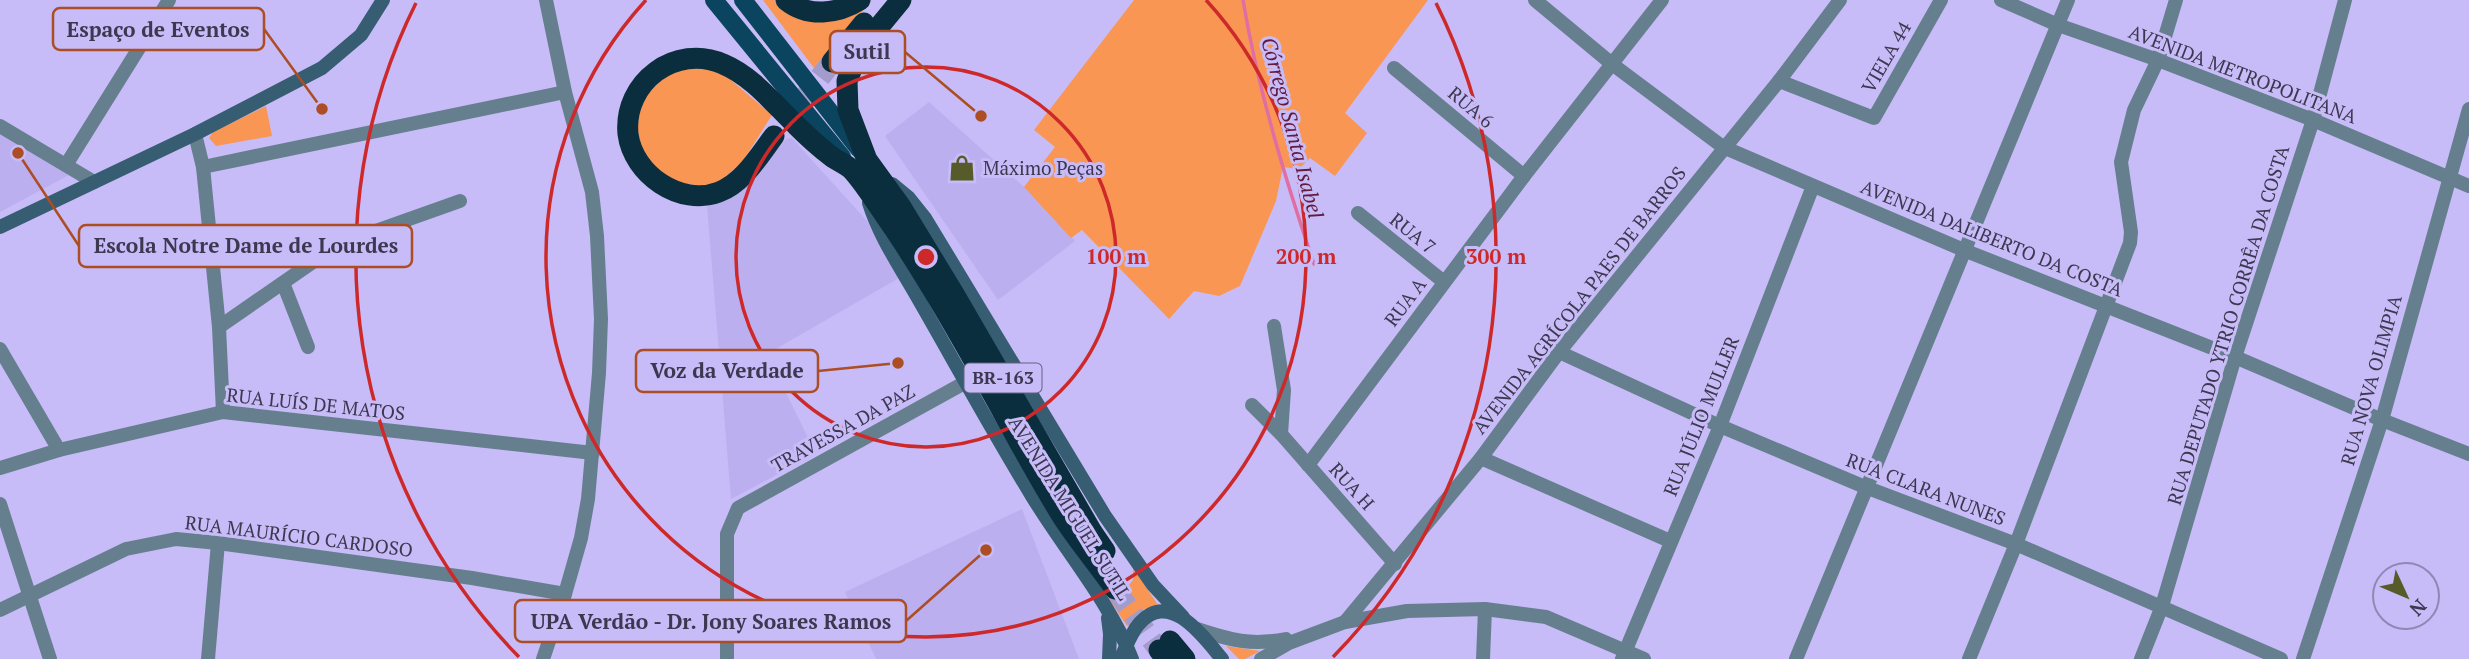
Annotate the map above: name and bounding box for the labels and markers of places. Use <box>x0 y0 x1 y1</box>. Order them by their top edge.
callout: Espaço de Eventos <box>53 8 264 50</box>
callout: Sutil <box>830 31 905 73</box>
shop icon: Máximo Peças <box>947 153 977 183</box>
place label: Máximo Peças <box>983 155 1103 180</box>
callout: Escola Notre Dame de Lourdes <box>79 225 412 267</box>
centre of rings <box>914 245 938 269</box>
callout: Voz da Verdade <box>636 350 818 392</box>
callout: UPA Verdão - Dr. Jony Soares Ramos <box>515 600 906 642</box>

